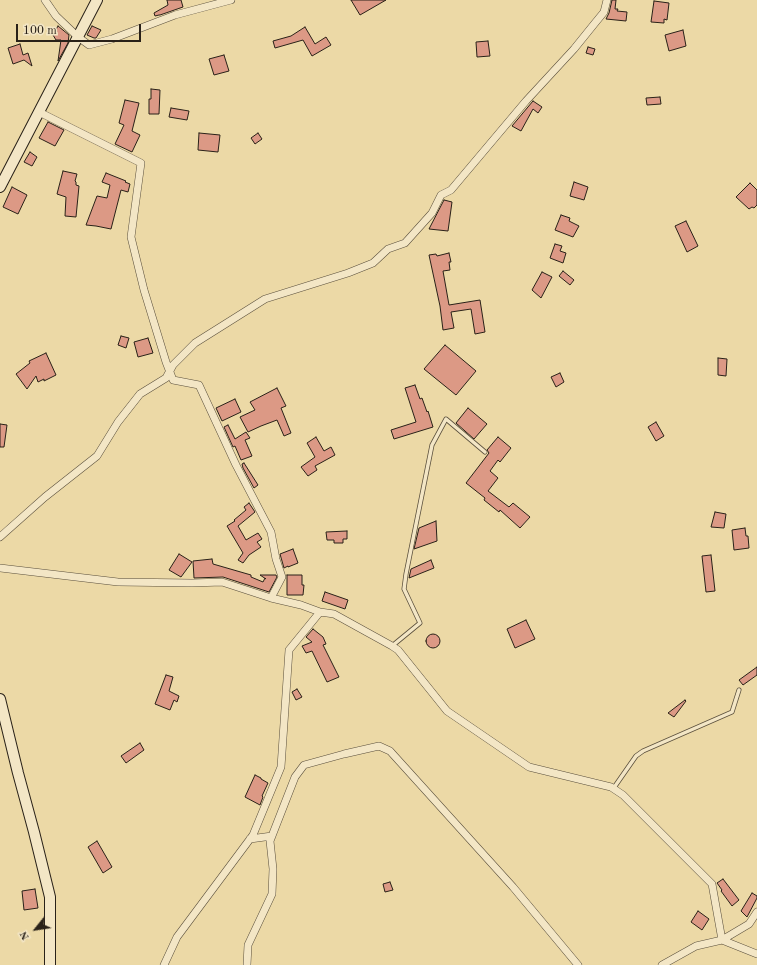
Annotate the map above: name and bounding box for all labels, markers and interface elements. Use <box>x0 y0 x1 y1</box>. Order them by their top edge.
scale bar <box>18 16 143 42</box>
text: 100 m <box>23 25 57 37</box>
north arrow <box>16 909 56 949</box>
text: N <box>18 929 32 942</box>

